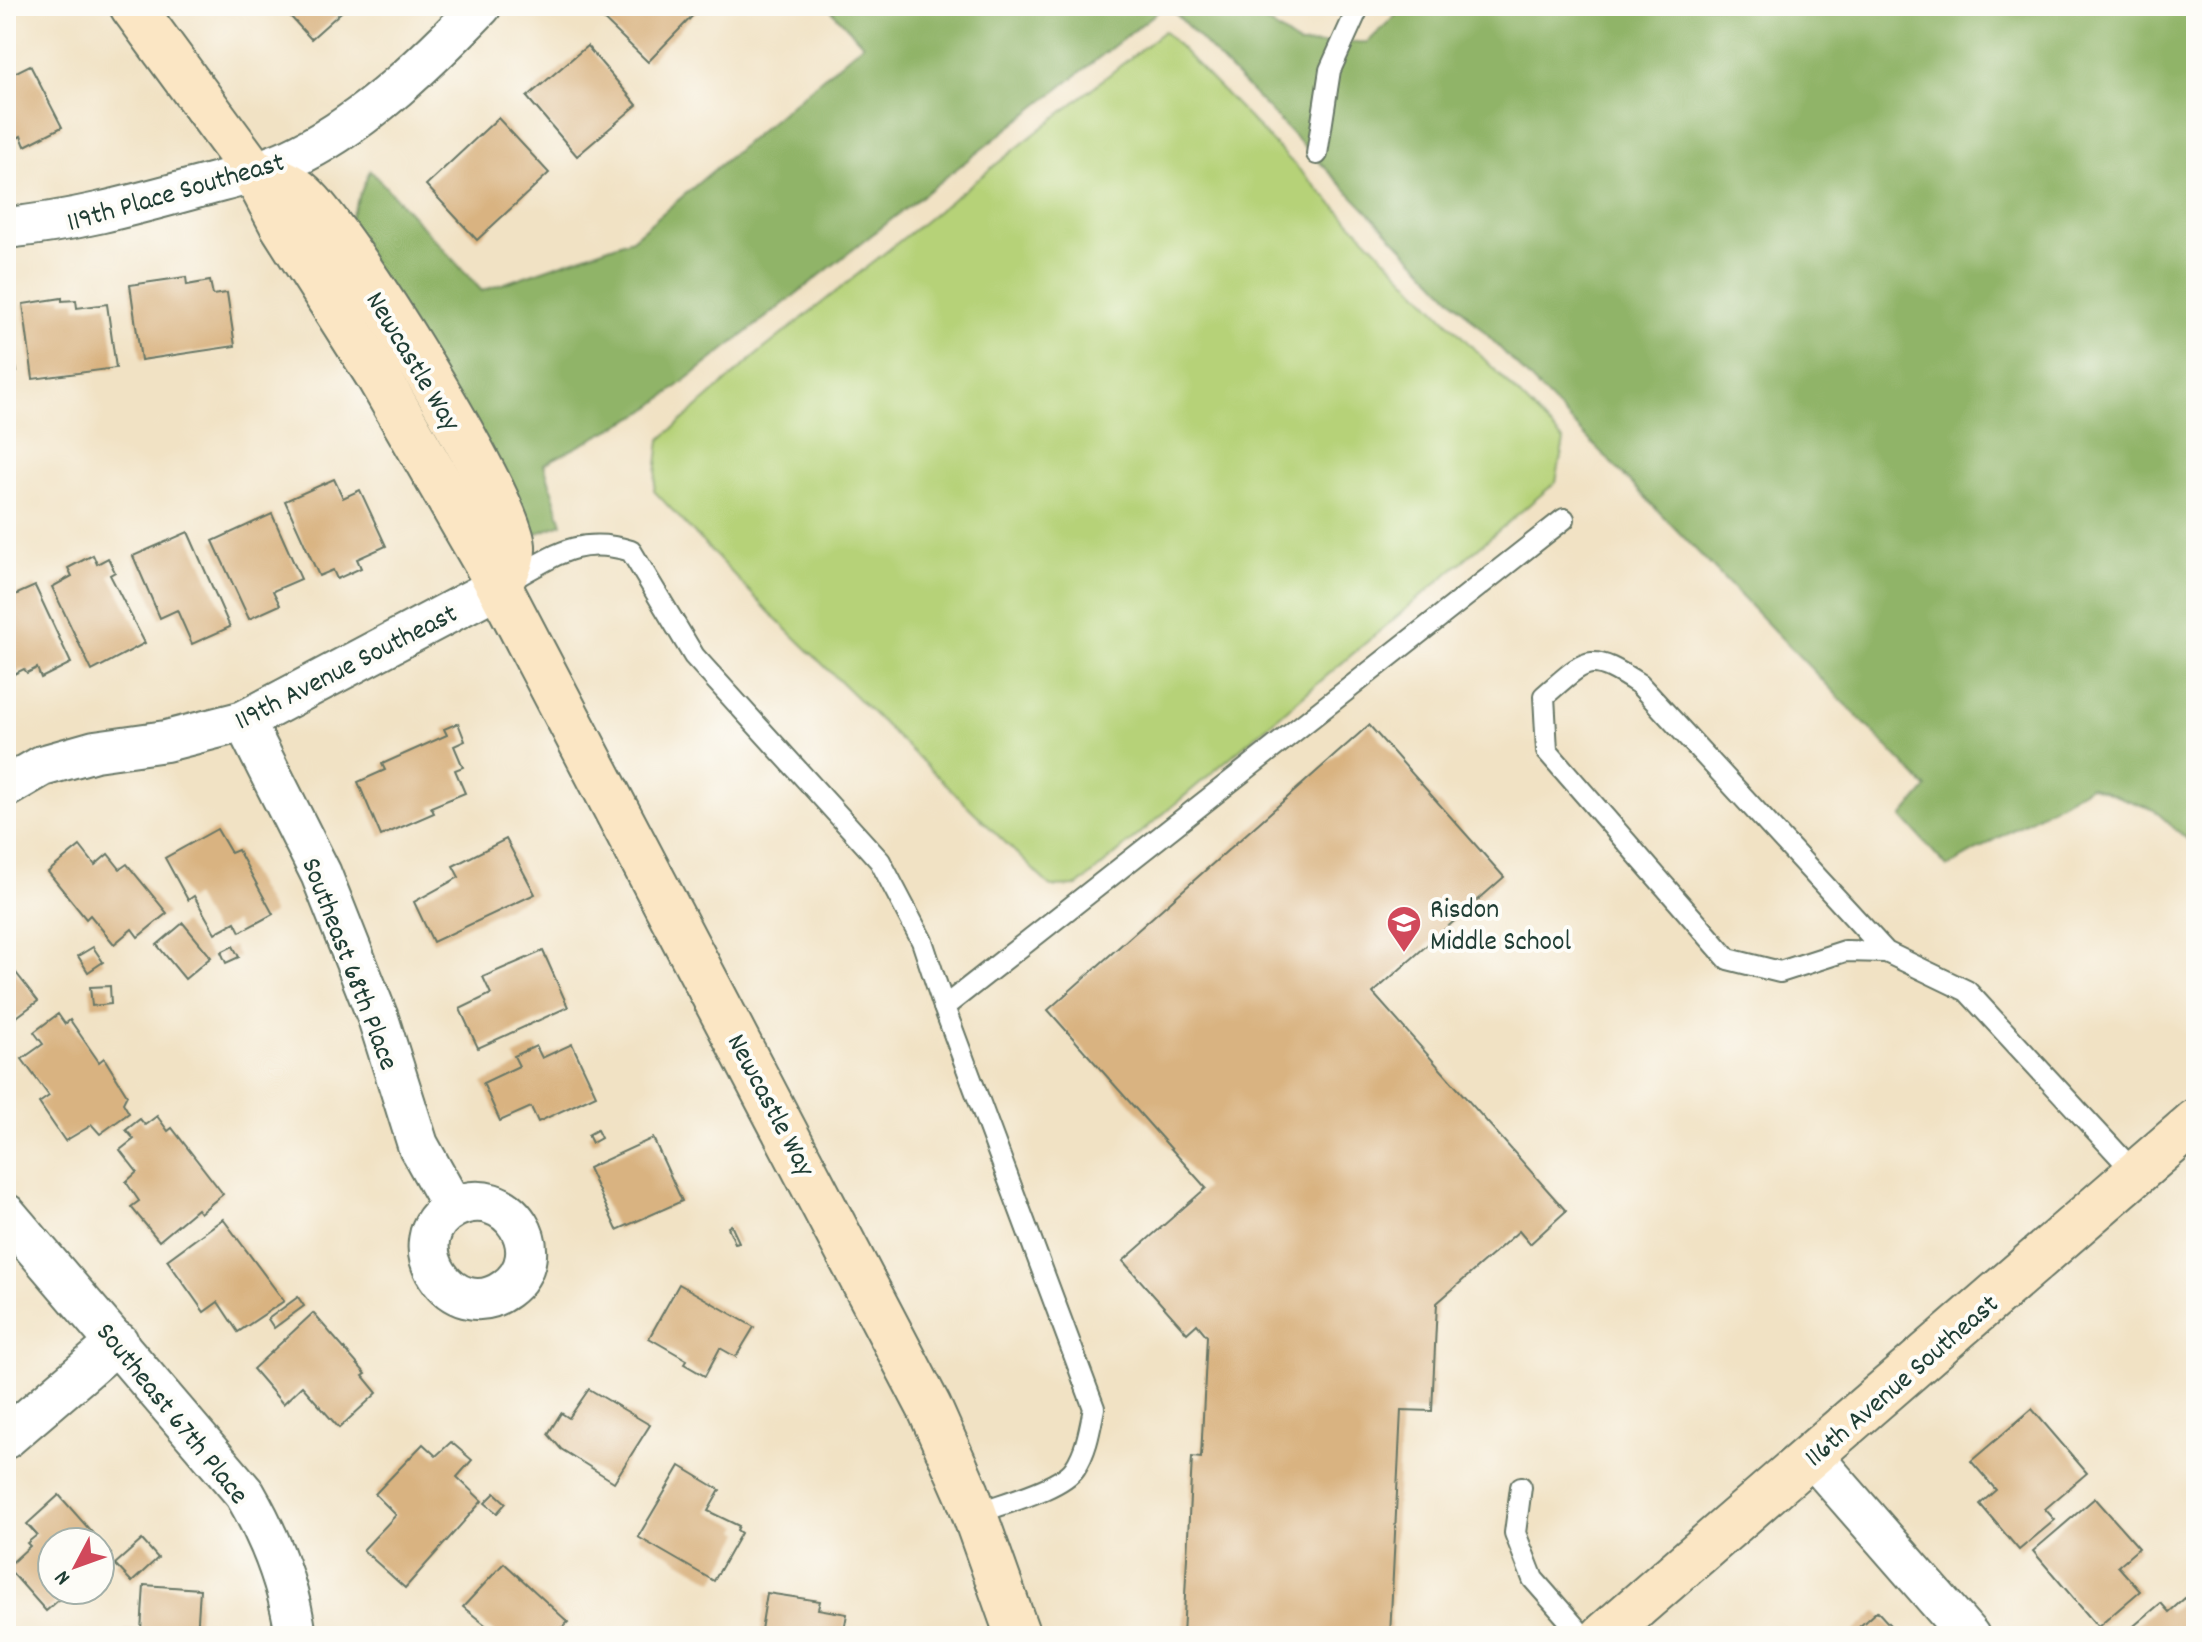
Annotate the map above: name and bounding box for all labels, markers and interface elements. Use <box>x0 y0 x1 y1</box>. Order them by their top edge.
street label: 119th Place Southeast <box>63 145 290 245</box>
street label: Newcastle Way <box>353 285 469 441</box>
street label: 119th Avenue Southeast <box>229 596 466 743</box>
street label: Southeast 68th Place <box>288 853 406 1077</box>
place label: Risdon Middle School <box>1430 892 1572 964</box>
school or university icon: Risdon Middle School <box>1385 904 1423 954</box>
street label: Newcastle Way <box>714 1028 823 1185</box>
street label: 116th Avenue Southeast <box>1797 1287 2009 1479</box>
street label: Southeast 67th Place <box>84 1315 256 1515</box>
north arrow <box>36 1526 116 1606</box>
text: N <box>48 1562 79 1591</box>

